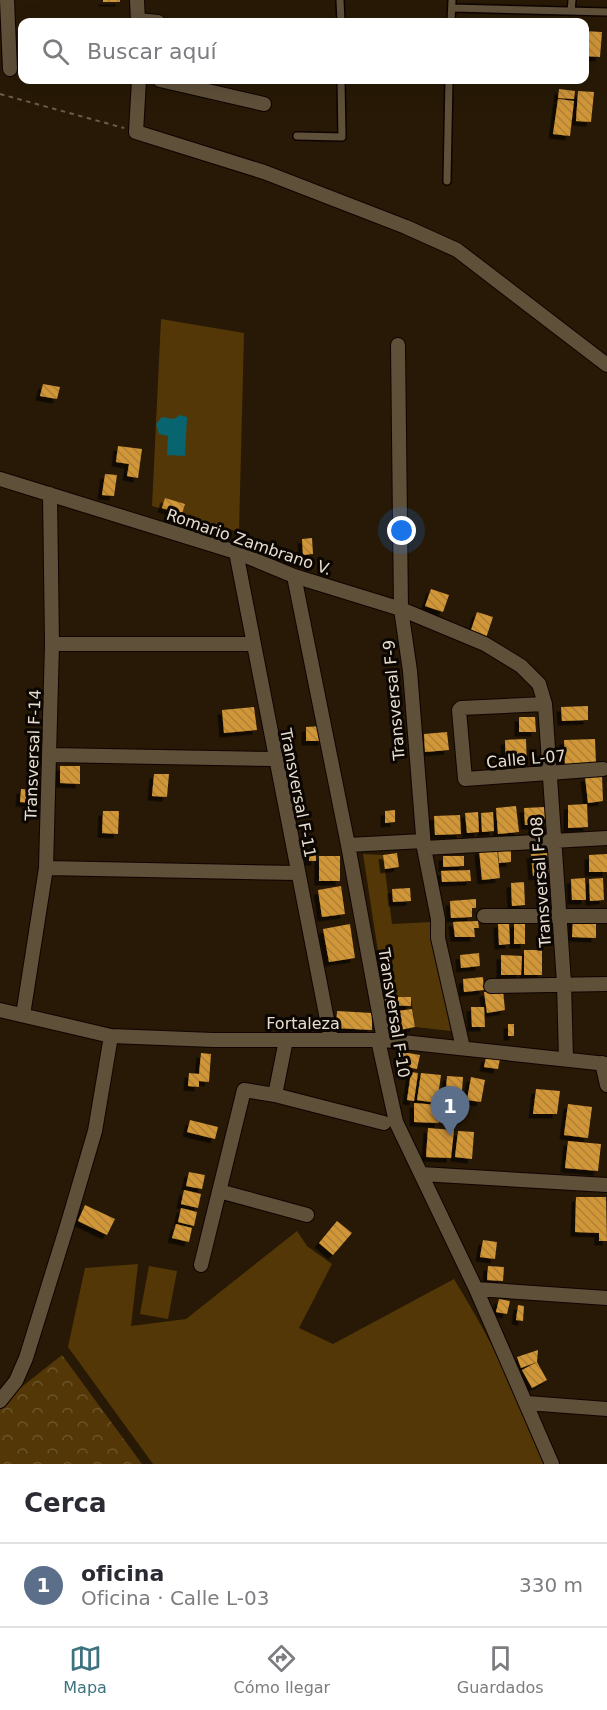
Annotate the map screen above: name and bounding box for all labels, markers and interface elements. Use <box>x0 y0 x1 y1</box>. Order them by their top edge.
search box <box>18 18 589 84</box>
icon: search <box>39 35 72 68</box>
text: Buscar aquí <box>87 39 217 64</box>
street label: Romario Zambrano V. <box>164 505 334 579</box>
your location <box>387 516 416 545</box>
street label: Transversal F-9 <box>379 639 409 762</box>
street label: Transversal F-14 <box>21 689 45 822</box>
street label: Transversal F-11 <box>276 726 320 859</box>
street label: Calle L-07 <box>486 746 566 772</box>
street label: Transversal F-08 <box>527 816 555 949</box>
street label: Transversal F-10 <box>374 946 414 1079</box>
street label: Fortaleza <box>266 1014 340 1033</box>
pin: 1 <box>430 1086 470 1136</box>
text: Cerca <box>24 1488 107 1518</box>
text: oficina <box>81 1561 164 1586</box>
text: 1 <box>37 1573 50 1597</box>
text: 330 m <box>519 1573 583 1597</box>
text: Oficina · Calle L-03 <box>81 1586 269 1610</box>
tab: Mapa <box>63 1642 107 1697</box>
tab: Cómo llegar <box>233 1642 330 1697</box>
tab: Guardados <box>457 1642 544 1697</box>

